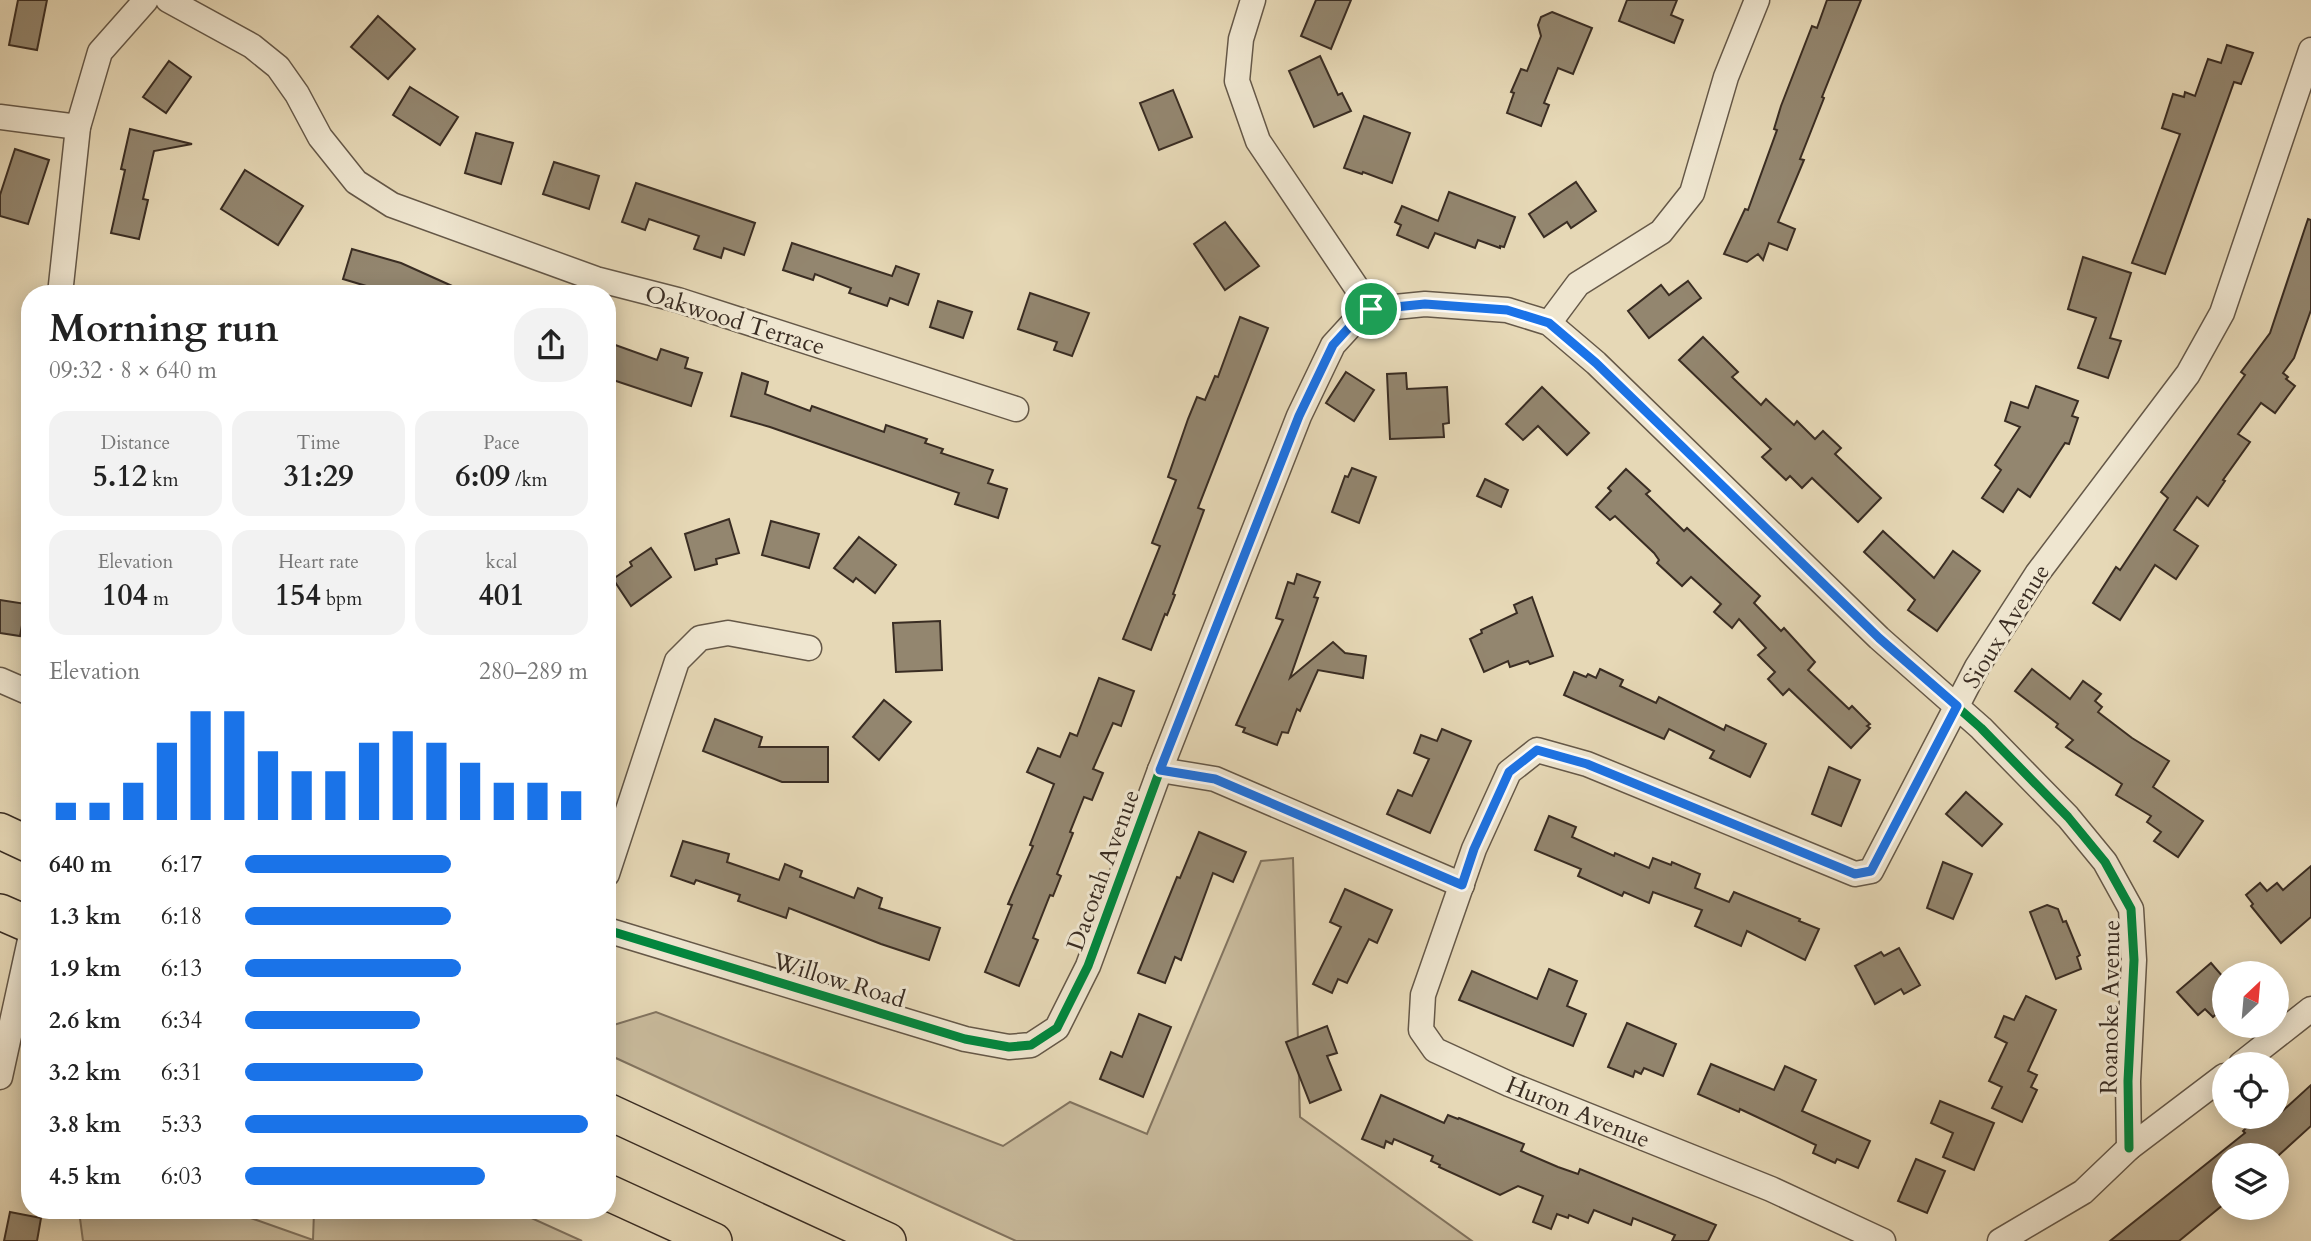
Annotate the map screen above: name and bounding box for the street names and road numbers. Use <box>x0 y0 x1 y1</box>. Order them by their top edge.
street label: Oakwood Terrace <box>641 277 829 364</box>
street label: Sioux Avenue <box>1955 558 2058 695</box>
street label: Dacotah Avenue <box>1059 785 1148 955</box>
street label: Roanoke Avenue <box>2092 919 2129 1095</box>
street label: Willow Road <box>768 944 909 1016</box>
street label: Huron Avenue <box>1501 1069 1655 1156</box>

